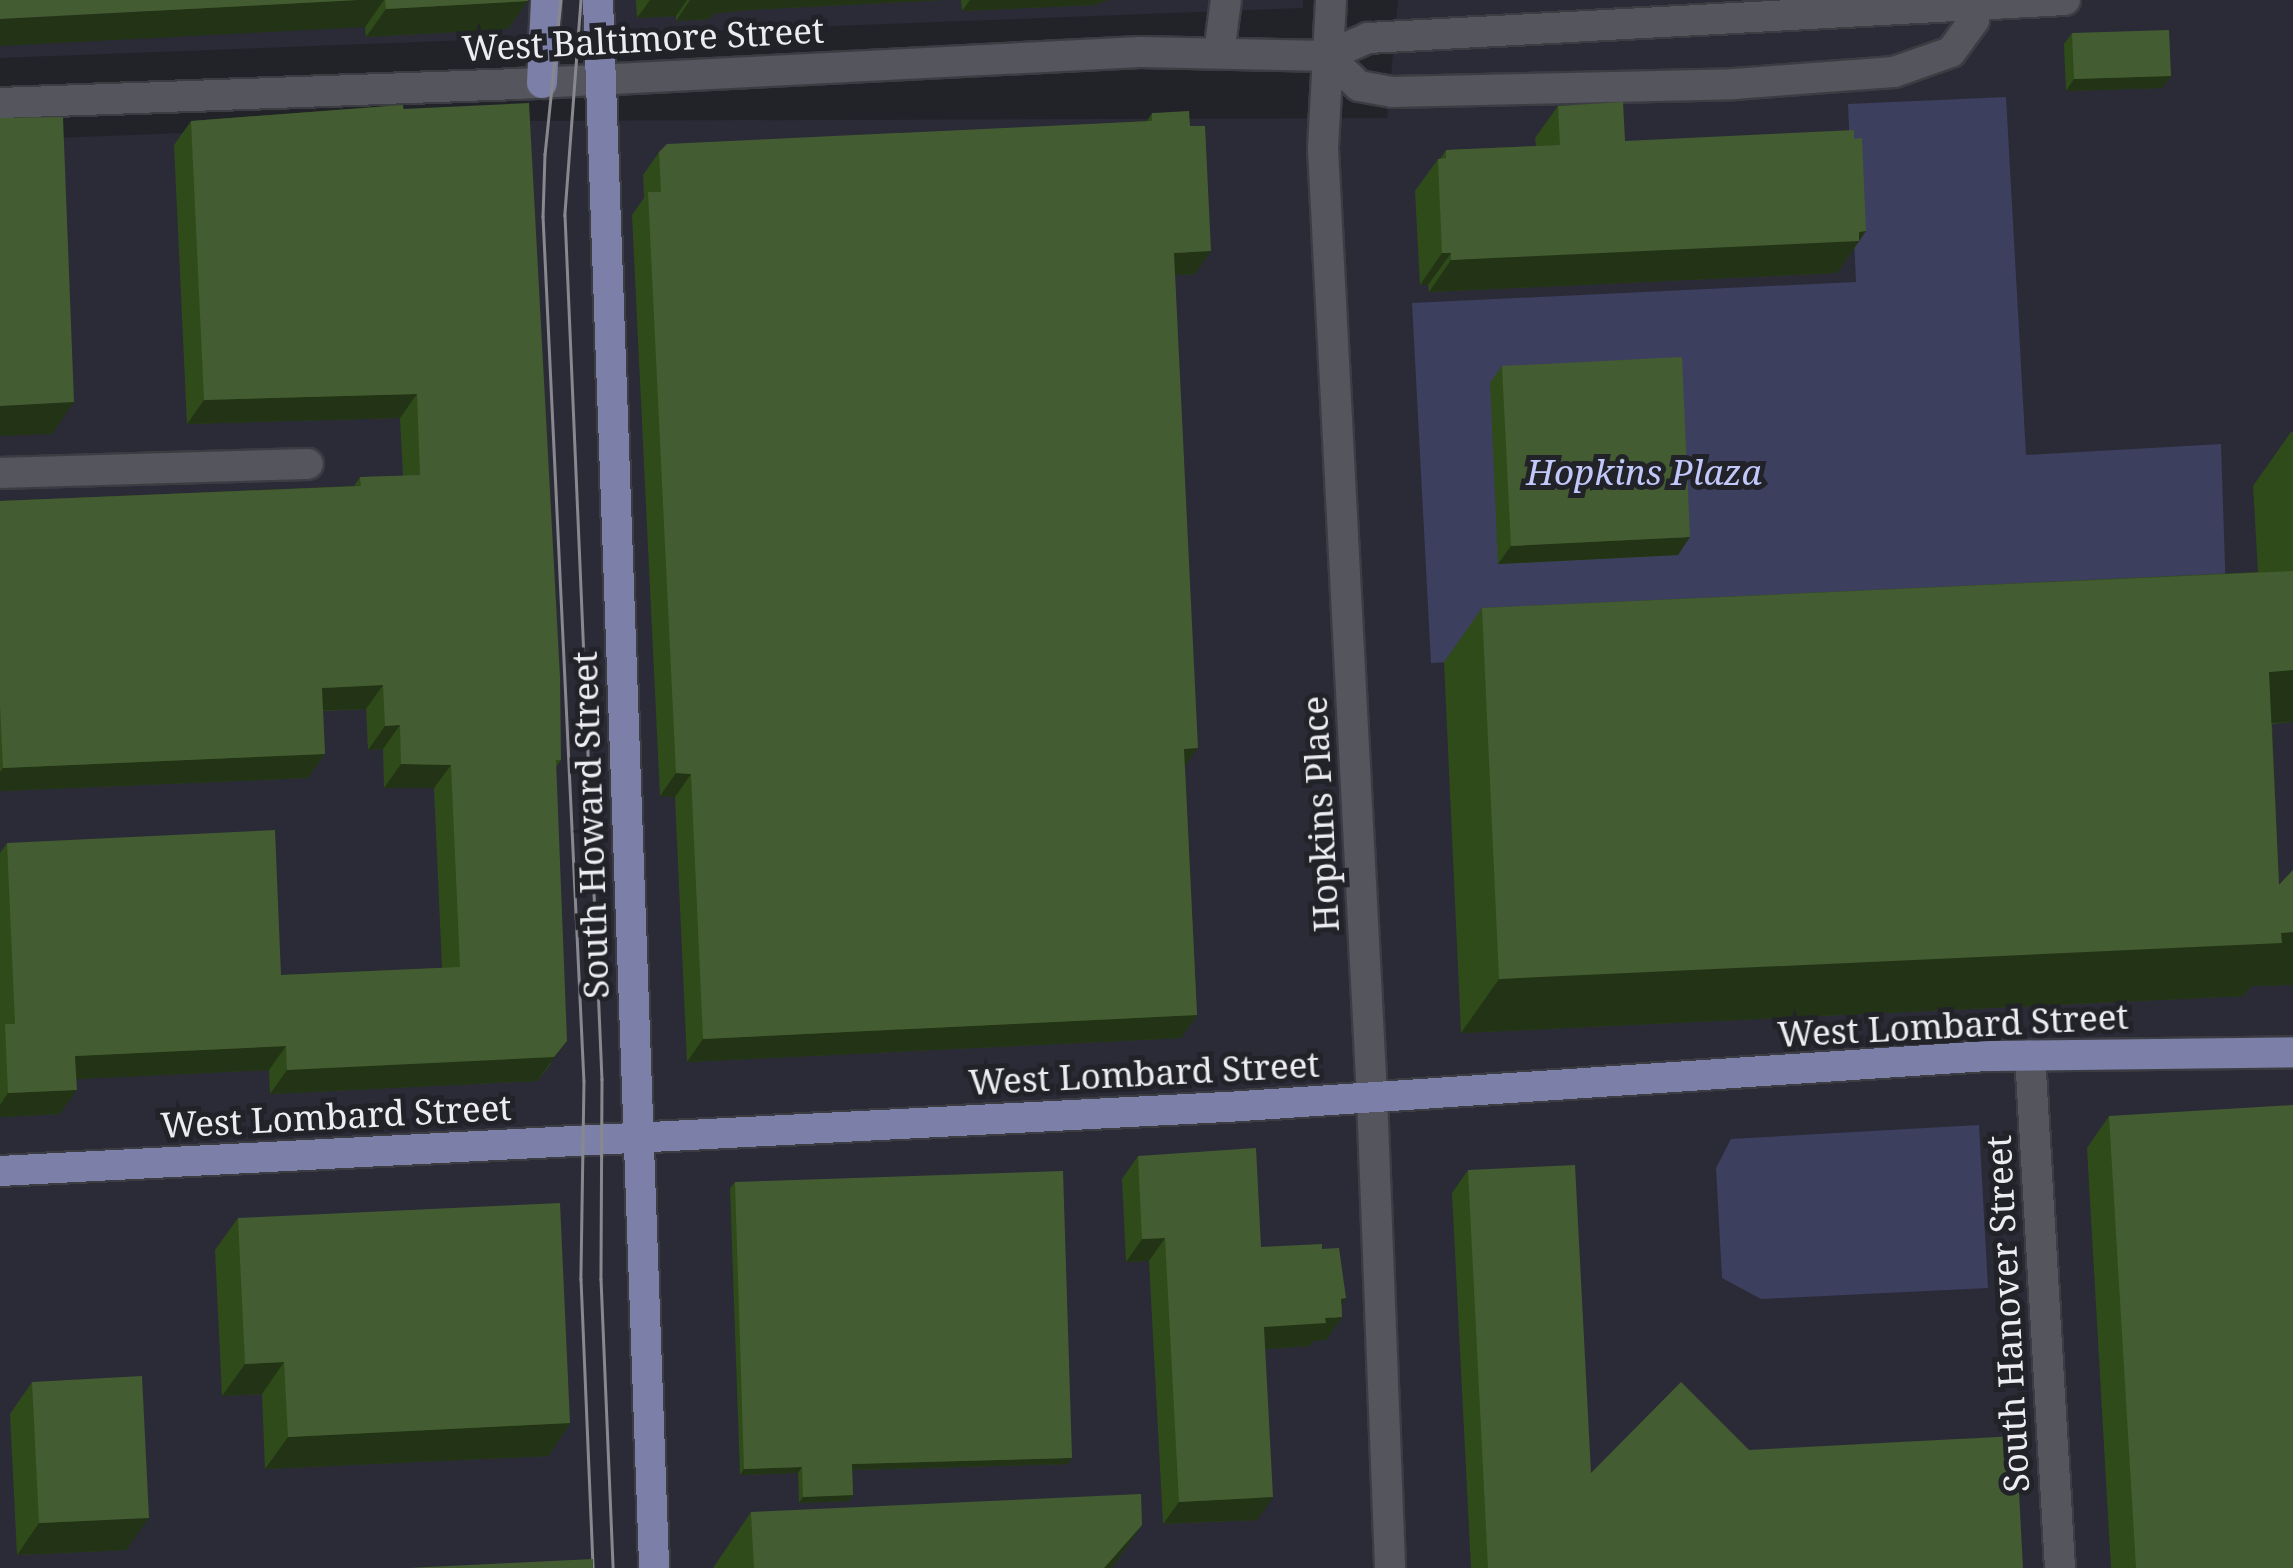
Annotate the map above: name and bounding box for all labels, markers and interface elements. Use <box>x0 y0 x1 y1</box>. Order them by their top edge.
street label: West Baltimore Street <box>461 9 825 69</box>
park label: Hopkins Plaza <box>1526 451 1762 493</box>
street label: South Howard Street <box>563 651 617 999</box>
street label: Hopkins Place <box>1293 695 1347 933</box>
street label: West Lombard Street <box>1776 995 2130 1055</box>
street label: West Lombard Street <box>967 1043 1321 1103</box>
street label: West Lombard Street <box>159 1086 513 1146</box>
street label: South Hanover Street <box>1977 1134 2037 1494</box>

